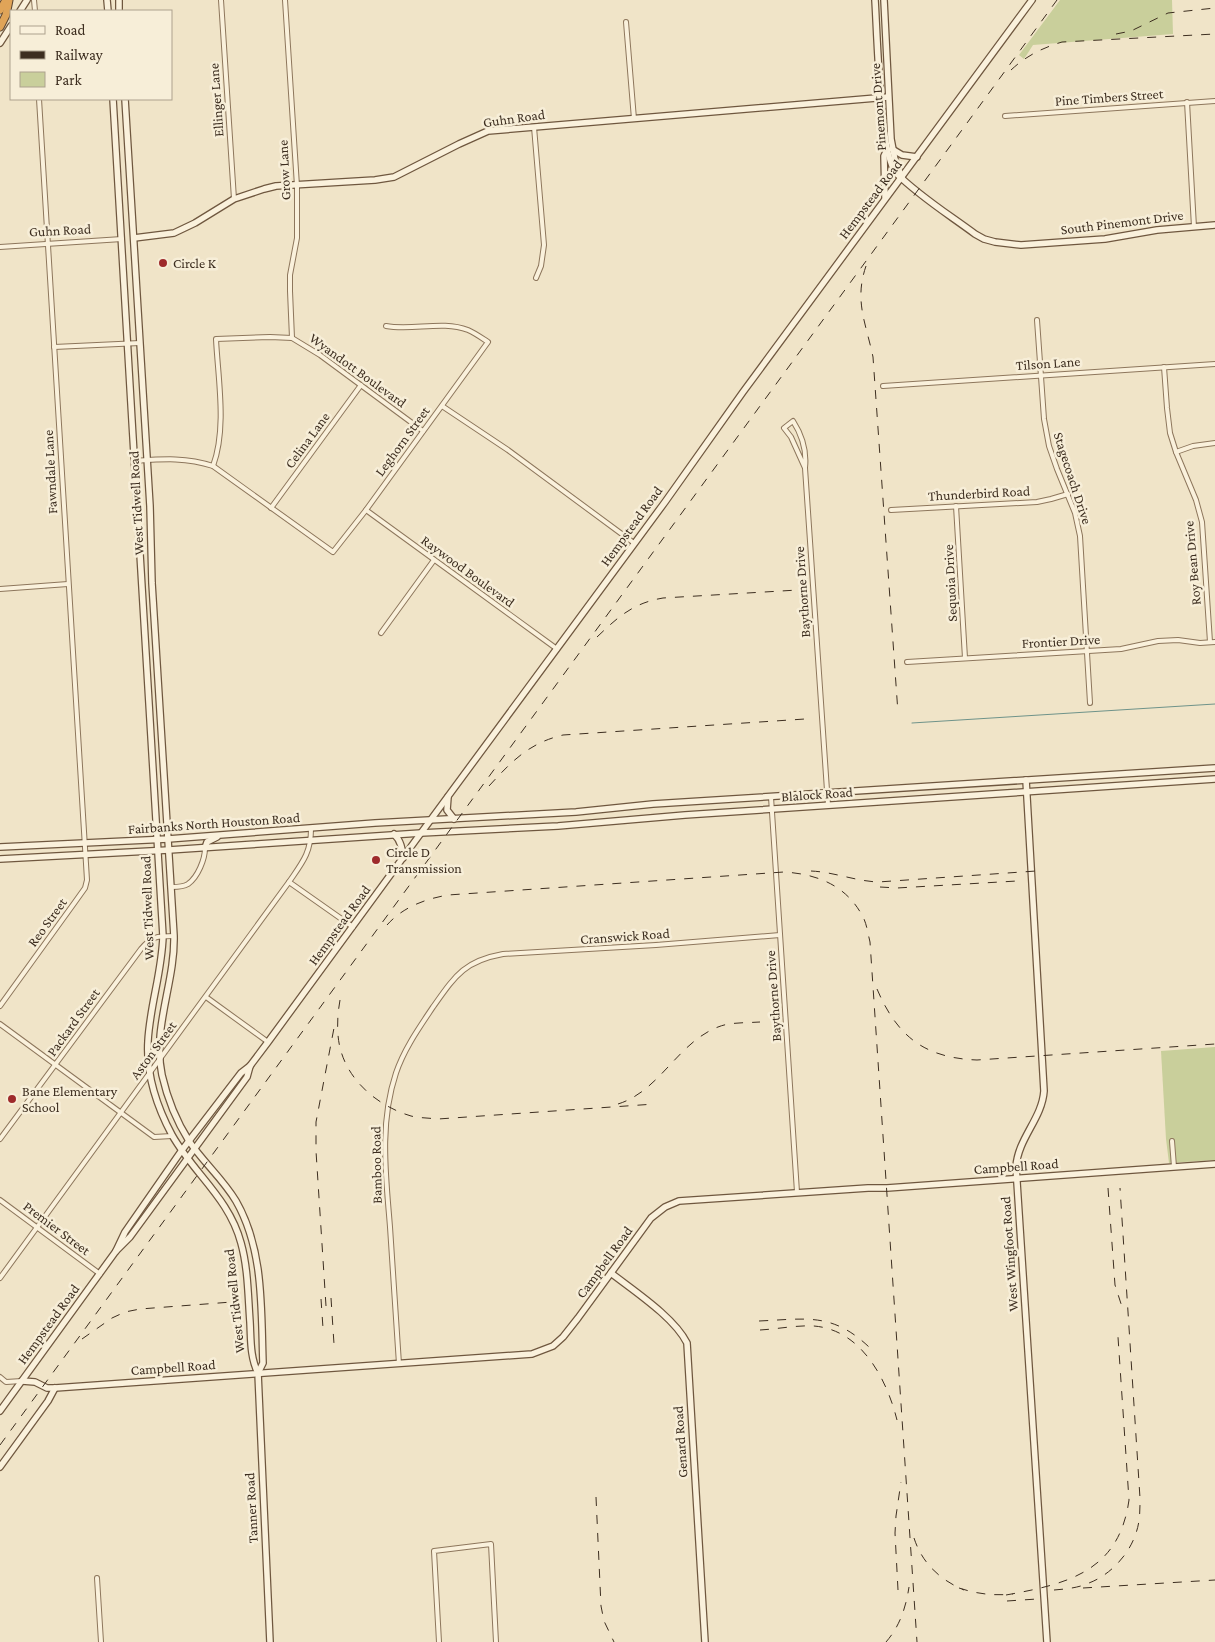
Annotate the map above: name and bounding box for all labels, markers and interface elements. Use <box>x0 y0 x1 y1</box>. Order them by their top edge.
legend <box>10 10 172 100</box>
text: Road <box>55 22 86 38</box>
text: Railway <box>55 47 103 64</box>
street label: Ellinger Lane <box>205 63 227 137</box>
street label: Pinemont Drive <box>867 63 889 151</box>
text: Park <box>55 72 82 88</box>
street label: Pine Timbers Street <box>1054 85 1164 109</box>
street label: Guhn Road <box>482 106 547 130</box>
street label: Grow Lane <box>274 139 294 201</box>
street label: Hempstead Road <box>835 156 905 242</box>
street label: South Pinemont Drive <box>1060 207 1184 237</box>
street label: Guhn Road <box>28 220 92 240</box>
place label: Circle K <box>173 255 217 271</box>
marker: Circle K <box>157 257 169 269</box>
street label: Wyandott Boulevard <box>306 329 410 411</box>
street label: Tilson Lane <box>1015 353 1081 373</box>
street label: Leghorn Street <box>371 403 433 479</box>
street label: Celina Lane <box>281 409 333 471</box>
street label: Fawndale Lane <box>40 429 60 515</box>
street label: Stagecoach Drive <box>1051 430 1095 526</box>
street label: West Tidwell Road <box>125 450 147 556</box>
street label: Hempstead Road <box>597 482 666 569</box>
street label: Thunderbird Road <box>927 482 1031 504</box>
street label: Roy Bean Drive <box>1180 520 1204 606</box>
street label: Raywood Boulevard <box>418 532 518 611</box>
street label: Sequoia Drive <box>940 544 960 622</box>
street label: Baythorne Drive <box>791 546 813 638</box>
street label: Frontier Drive <box>1021 631 1101 651</box>
street label: Blalock Road <box>781 783 854 804</box>
street label: Fairbanks North Houston Road <box>127 809 301 837</box>
place label: Circle D Transmission <box>386 844 462 876</box>
marker: Circle D Transmission <box>370 854 382 866</box>
street label: West Tidwell Road <box>137 855 157 961</box>
street label: Hempstead Road <box>305 881 374 968</box>
street label: Reo Street <box>24 894 70 949</box>
street label: Cranswick Road <box>580 925 671 947</box>
street label: Baythorne Drive <box>762 950 784 1042</box>
street label: Packard Street <box>43 985 103 1059</box>
street label: Aston Street <box>127 1018 180 1082</box>
place label: Bane Elementary School <box>22 1083 118 1115</box>
marker: Bane Elementary School <box>6 1093 18 1105</box>
street label: Bamboo Road <box>367 1125 385 1204</box>
street label: Campbell Road <box>973 1155 1060 1177</box>
street label: West Wingfoot Road <box>997 1195 1021 1312</box>
street label: Premier Street <box>21 1198 94 1258</box>
street label: Campbell Road <box>573 1222 636 1301</box>
street label: West Tidwell Road <box>221 1248 247 1354</box>
street label: Hempstead Road <box>14 1280 83 1367</box>
street label: Campbell Road <box>130 1356 217 1378</box>
street label: Genard Road <box>669 1405 690 1479</box>
street label: Tanner Road <box>241 1472 261 1544</box>

